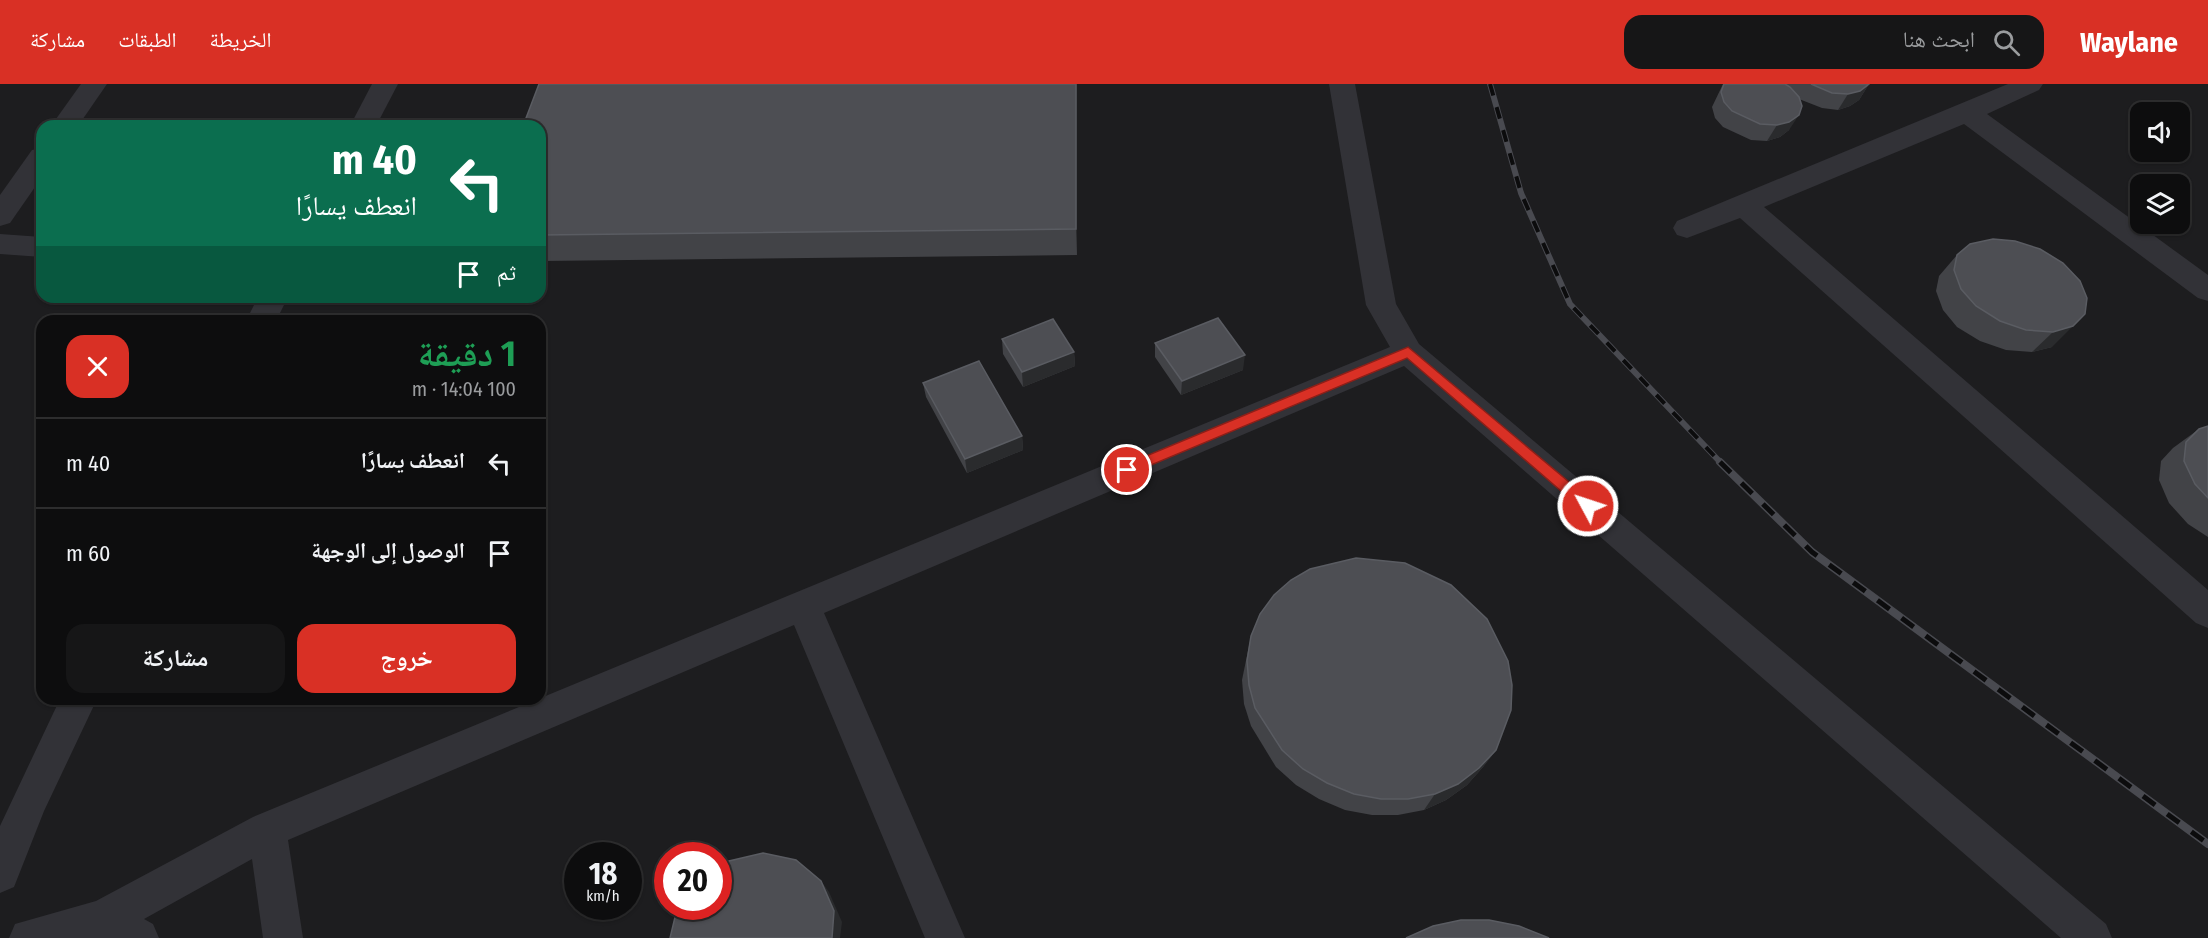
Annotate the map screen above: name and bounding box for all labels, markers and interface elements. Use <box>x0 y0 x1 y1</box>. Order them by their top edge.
search box <box>1624 15 2044 69</box>
text: ابحث هنا <box>1903 26 1975 53</box>
icon: search <box>1990 26 2023 59</box>
text: Waylane <box>2080 26 2178 59</box>
text: مشاركة <box>30 27 85 53</box>
text: الطبقات <box>118 27 177 53</box>
text: الخريطة <box>210 27 271 53</box>
map controls <box>2130 102 2190 234</box>
button: sound <box>2130 102 2190 162</box>
text: 40 m <box>332 135 417 185</box>
icon: left <box>438 144 516 222</box>
button: layers <box>2130 174 2190 234</box>
text: انعطف يسارًا <box>296 190 417 222</box>
icon: arrive <box>452 258 485 291</box>
text: ثم <box>497 259 516 286</box>
text: 1 دقيقة <box>418 332 516 376</box>
button: close <box>66 335 129 398</box>
text: 100 m · 14:04 <box>412 377 516 401</box>
pin <box>1101 444 1152 495</box>
text: انعطف يسارًا <box>361 447 465 474</box>
icon: left <box>483 447 516 480</box>
text: 40 m <box>66 450 110 477</box>
icon: arrive <box>1110 453 1143 486</box>
position arrow <box>1556 474 1620 538</box>
text: الوصول إلى الوجهة <box>311 537 465 564</box>
icon: arrive <box>483 537 516 570</box>
text: 60 m <box>66 540 110 567</box>
button: مشاركة <box>66 624 285 693</box>
button: خروج <box>297 624 516 693</box>
speed limit sign: 20 <box>654 842 732 920</box>
text: 18 <box>589 856 617 892</box>
text: km/h <box>586 887 620 905</box>

